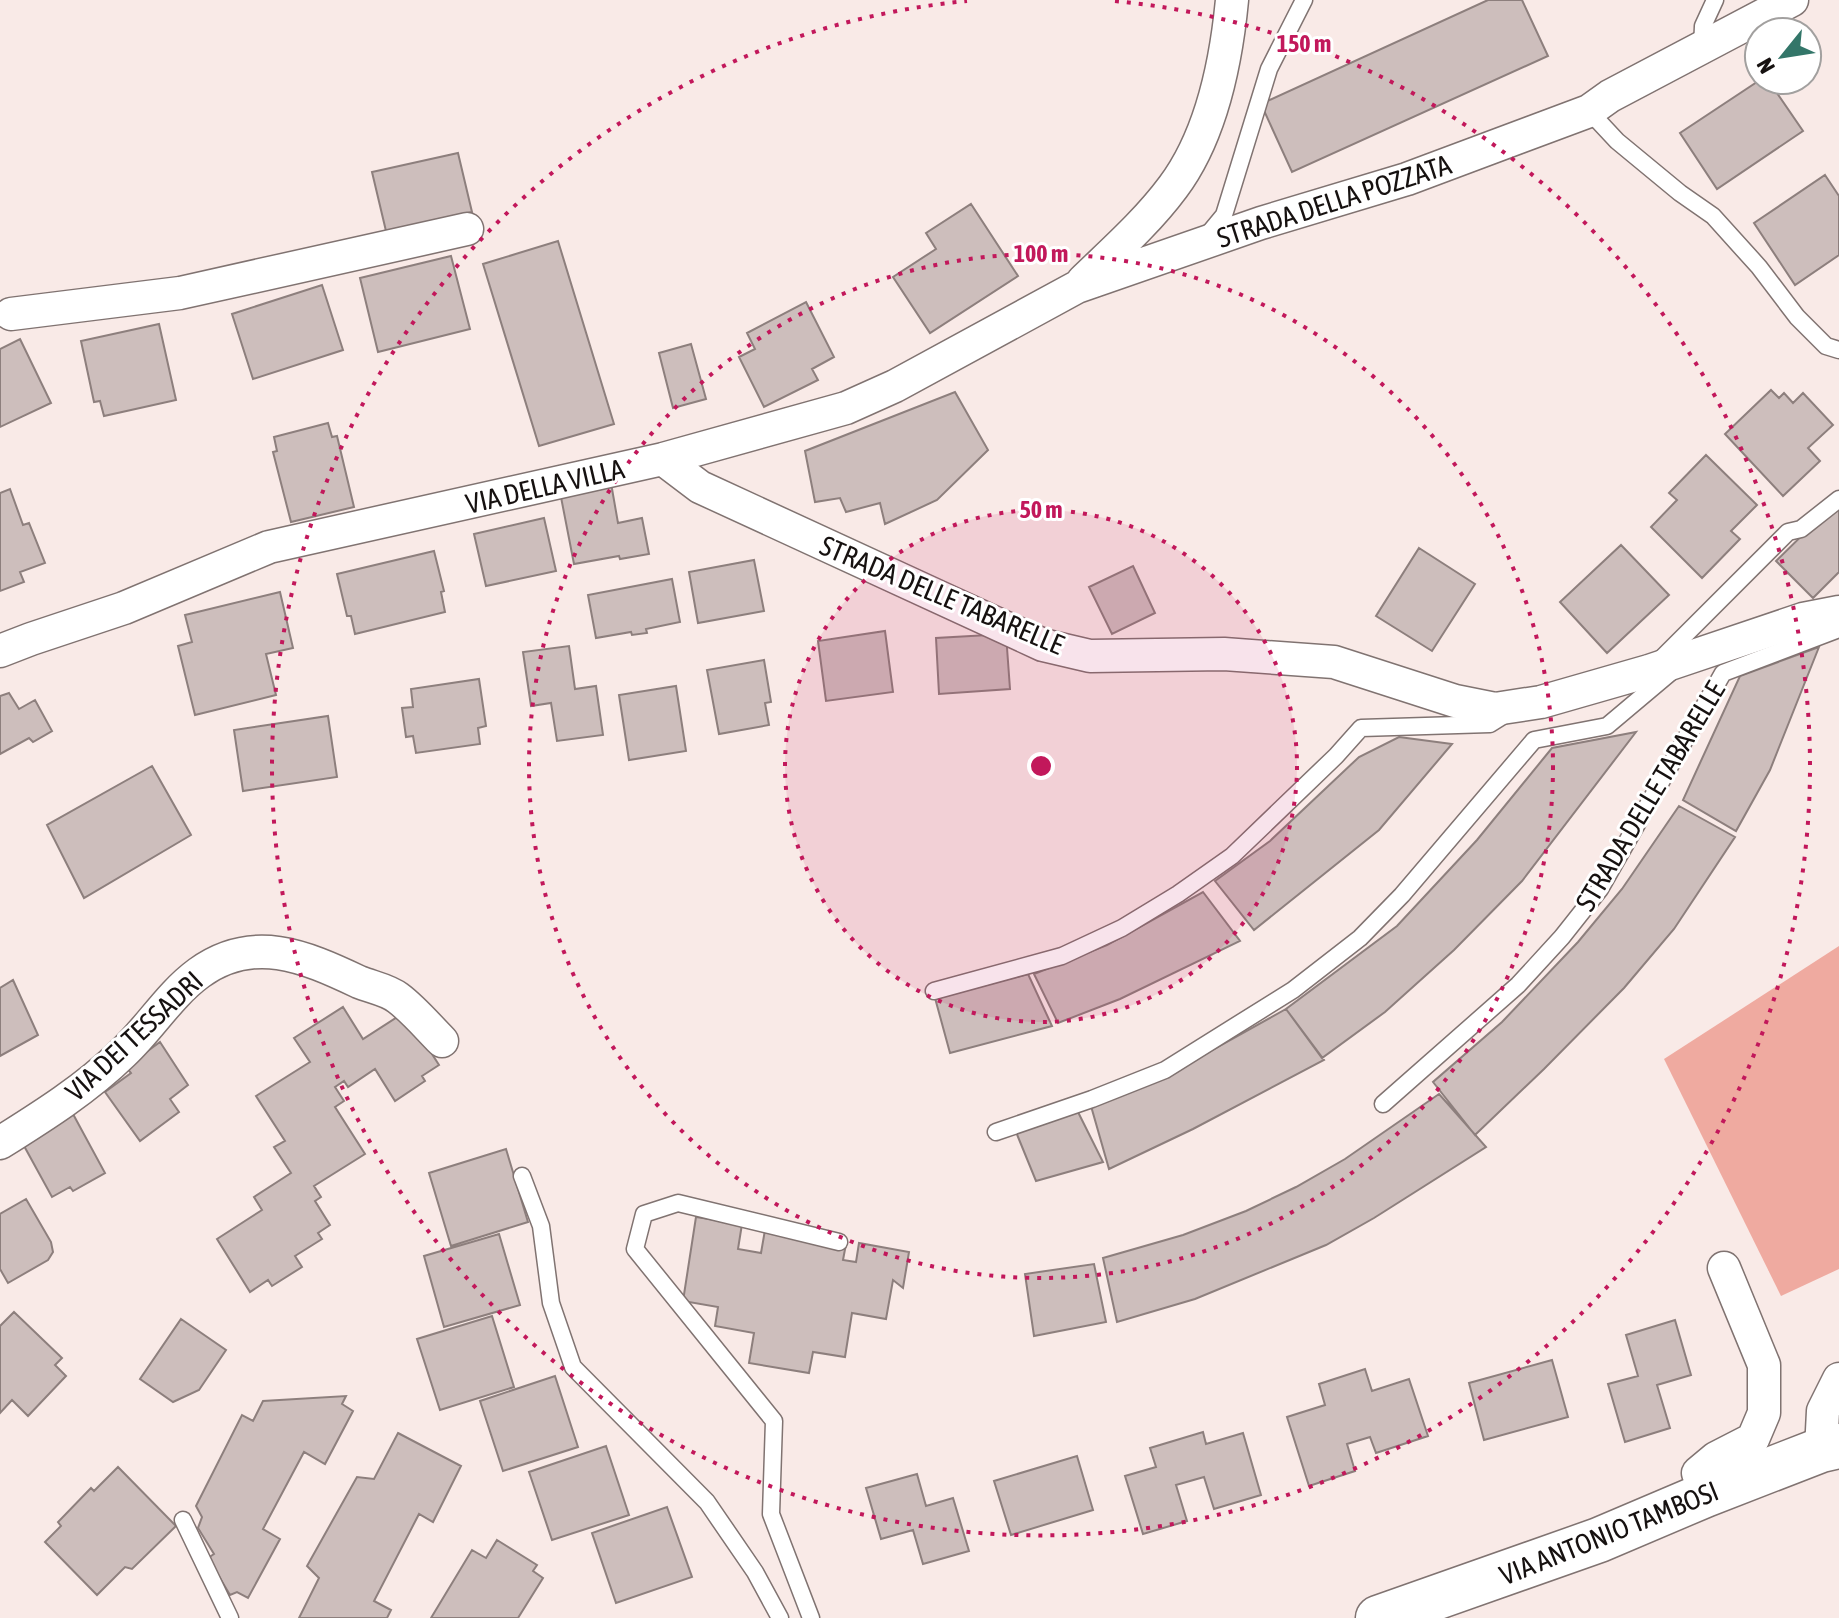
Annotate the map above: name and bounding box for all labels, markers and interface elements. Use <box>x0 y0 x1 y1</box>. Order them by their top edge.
north arrow <box>1743 16 1823 96</box>
text: 150 m <box>1277 30 1331 57</box>
text: N <box>1751 54 1780 78</box>
street label: STRADA DELLA POZZATA <box>1213 148 1455 254</box>
text: 100 m <box>1014 240 1068 267</box>
street label: VIA DELLA VILLA <box>463 452 628 520</box>
text: 50 m <box>1019 496 1063 523</box>
street label: STRADA DELLE TABARELLE <box>815 529 1069 661</box>
street label: STRADA DELLE TABARELLE <box>1569 676 1731 916</box>
centre of rings <box>1027 752 1055 780</box>
street label: VIA DEI TESSADRI <box>59 965 209 1107</box>
street label: VIA ANTONIO TAMBOSI <box>1495 1475 1723 1591</box>

